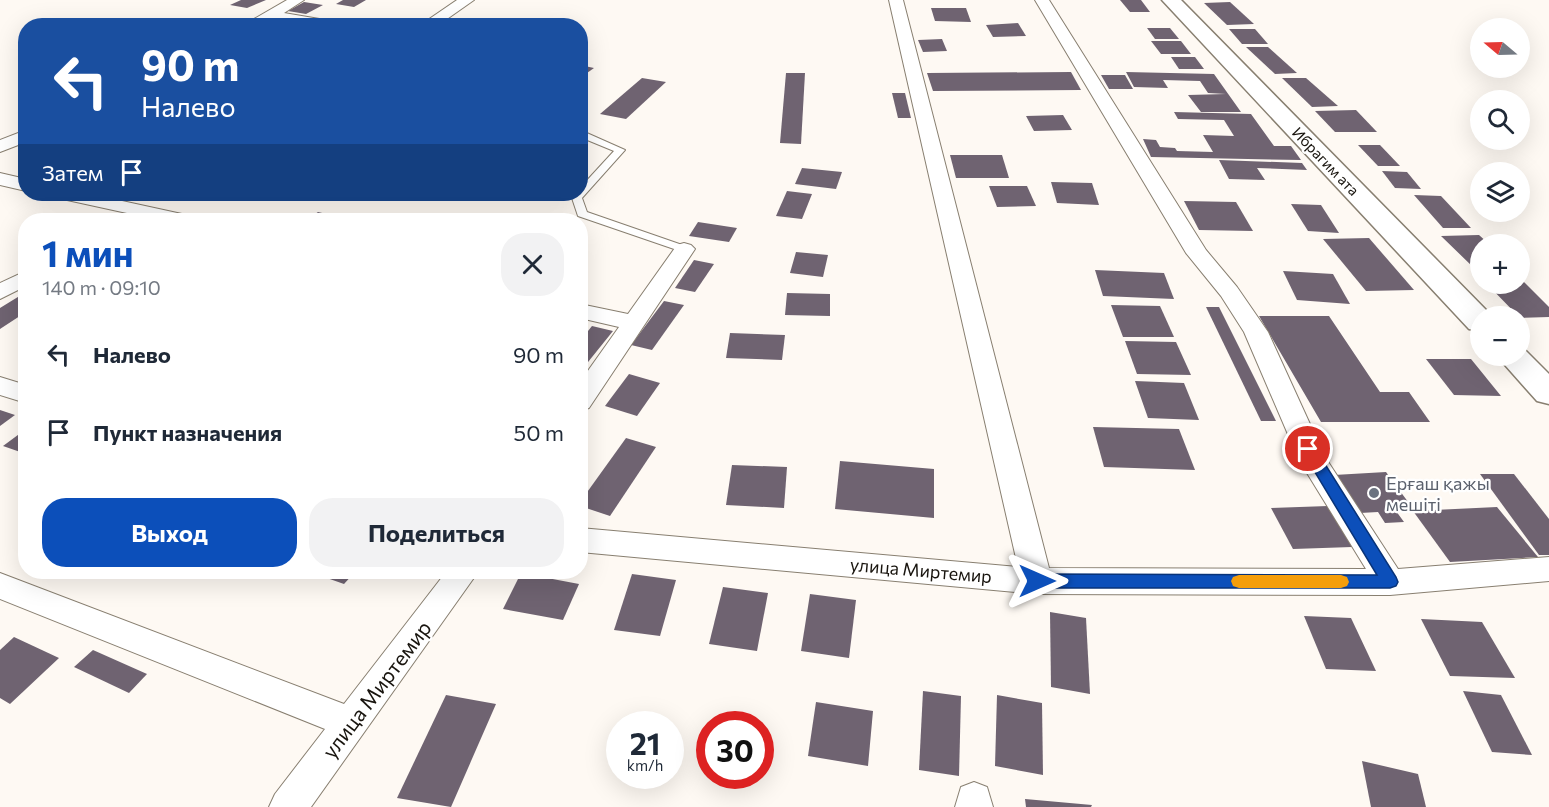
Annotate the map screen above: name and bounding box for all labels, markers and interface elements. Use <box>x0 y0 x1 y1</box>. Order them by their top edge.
north arrow <box>1470 18 1530 78</box>
map controls <box>1470 18 1530 366</box>
text: 90 m <box>141 38 240 90</box>
icon: left <box>42 42 120 120</box>
text: Налево <box>141 90 236 123</box>
button: search <box>1470 90 1530 150</box>
street label: Ибрагим ата <box>1289 123 1363 199</box>
icon: arrive <box>115 156 148 189</box>
text: Затем <box>42 159 103 186</box>
button: layers <box>1470 162 1530 222</box>
text: 1 мин <box>42 230 134 274</box>
button: close <box>501 233 564 296</box>
button: + <box>1470 234 1530 294</box>
text: 140 m · 09:10 <box>42 275 161 299</box>
button: − <box>1470 306 1530 366</box>
icon: left <box>42 338 75 371</box>
text: Налево <box>93 341 171 368</box>
text: 90 m <box>513 341 564 368</box>
icon: arrive <box>42 416 75 449</box>
text: Пункт назначения <box>93 419 282 446</box>
text: 50 m <box>514 419 564 446</box>
pin <box>1282 423 1333 474</box>
icon: arrive <box>1291 432 1324 465</box>
place label: Ерғаш қажы мешіті <box>1386 472 1490 515</box>
marker: Ерғаш қажы мешіті <box>1367 486 1381 500</box>
button: Выход <box>42 498 297 567</box>
button: Поделиться <box>309 498 564 567</box>
position arrow <box>1005 549 1069 613</box>
street label: улица Миртемир <box>849 553 993 587</box>
street label: улица Миртемир <box>316 615 436 763</box>
speed limit sign: 30 <box>696 711 774 789</box>
text: 21 <box>630 724 660 761</box>
text: km/h <box>627 756 663 774</box>

